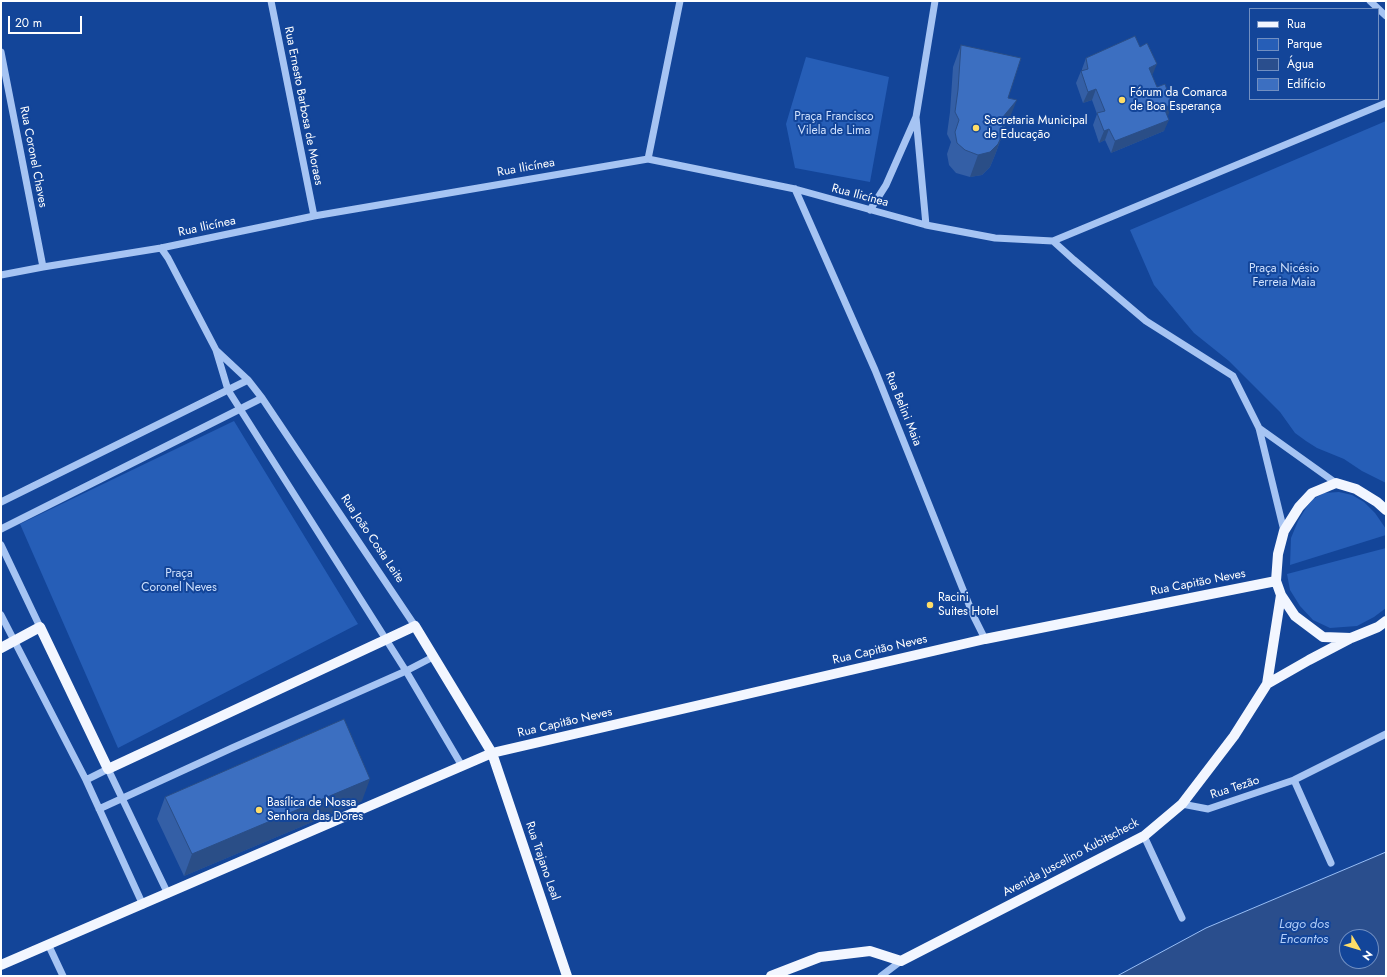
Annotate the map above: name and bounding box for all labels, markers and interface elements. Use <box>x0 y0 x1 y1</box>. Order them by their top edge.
scale bar <box>10 8 84 34</box>
legend <box>1249 8 1379 100</box>
text: 20 m <box>15 14 42 32</box>
text: Rua <box>1287 15 1306 33</box>
street label: Rua Ernesto Barbosa de Moraes <box>281 25 325 187</box>
text: Parque <box>1287 35 1322 53</box>
text: Água <box>1287 55 1314 73</box>
text: Edifício <box>1287 75 1326 93</box>
place label: Fórum da Comarca de Boa Esperança <box>1130 86 1227 114</box>
marker: Fórum da Comarca de Boa Esperança <box>1117 95 1127 105</box>
street label: Rua Coronel Chaves <box>16 105 50 209</box>
park label: Praça Francisco Vilela de Lima <box>794 110 874 138</box>
place label: Secretaria Municipal de Educação <box>984 114 1088 142</box>
marker: Secretaria Municipal de Educação <box>971 123 981 133</box>
street label: Rua Ilicínea <box>496 156 556 180</box>
street label: Rua Ilicínea <box>830 181 890 211</box>
street label: Rua Ilicínea <box>177 214 237 240</box>
park label: Praça Nicésio Ferreia Maia <box>1249 262 1319 290</box>
street label: Rua Belini Maia <box>882 370 924 448</box>
street label: Rua João Costa Leite <box>337 492 407 586</box>
park label: Praça Coronel Neves <box>141 567 217 595</box>
street label: Rua Capitão Neves <box>1149 567 1247 599</box>
place label: Racini Suites Hotel <box>938 591 998 619</box>
marker: Racini Suites Hotel <box>925 600 935 610</box>
street label: Rua Capitão Neves <box>831 632 929 668</box>
street label: Rua Capitão Neves <box>516 705 614 741</box>
street label: Rua Tezão <box>1209 773 1261 803</box>
place label: Basílica de Nossa Senhora das Dores <box>267 796 363 824</box>
marker: Basílica de Nossa Senhora das Dores <box>254 805 264 815</box>
street label: Avenida Juscelino Kubitscheck <box>1000 816 1142 900</box>
street label: Rua Trajano Leal <box>522 820 562 902</box>
water label: Lago dos Encantos <box>1279 917 1329 948</box>
north arrow <box>1339 929 1379 969</box>
text: N <box>1359 947 1377 964</box>

